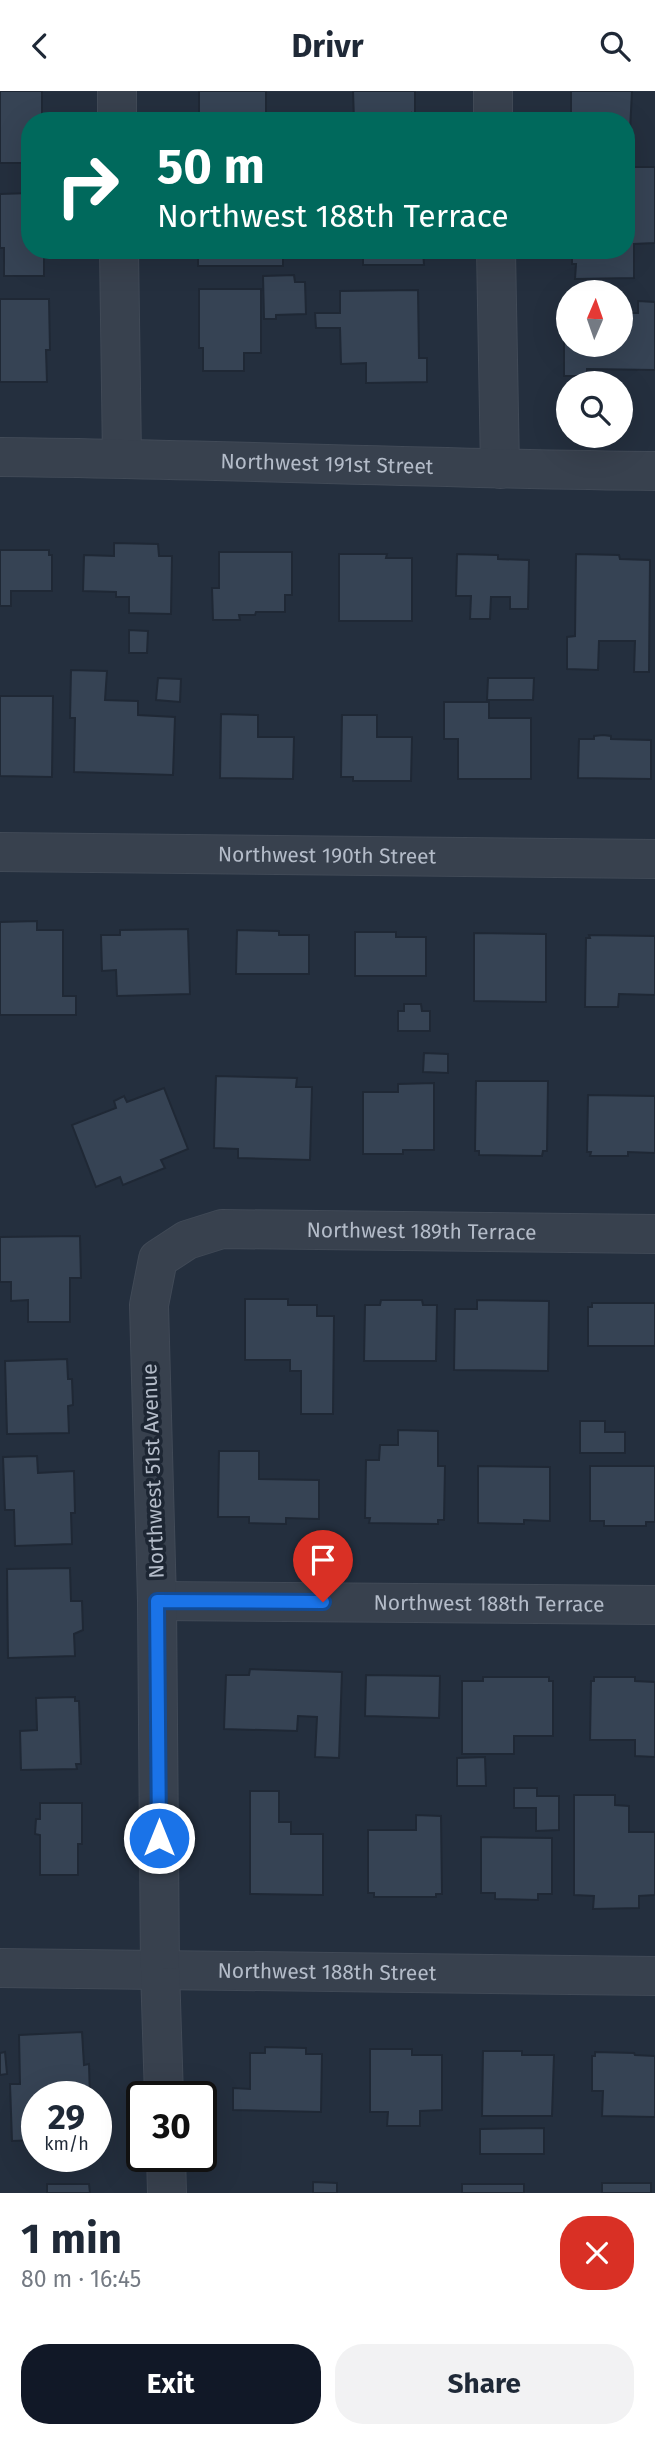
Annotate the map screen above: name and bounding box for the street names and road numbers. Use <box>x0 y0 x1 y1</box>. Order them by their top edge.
street label: Northwest 191st Street <box>220 448 434 480</box>
street label: Northwest 190th Street <box>218 841 437 870</box>
street label: Northwest 189th Terrace <box>306 1217 537 1246</box>
street label: Northwest 51st Avenue <box>136 1363 170 1579</box>
street label: Northwest 188th Terrace <box>373 1590 605 1618</box>
street label: Northwest 188th Street <box>217 1958 437 1986</box>

